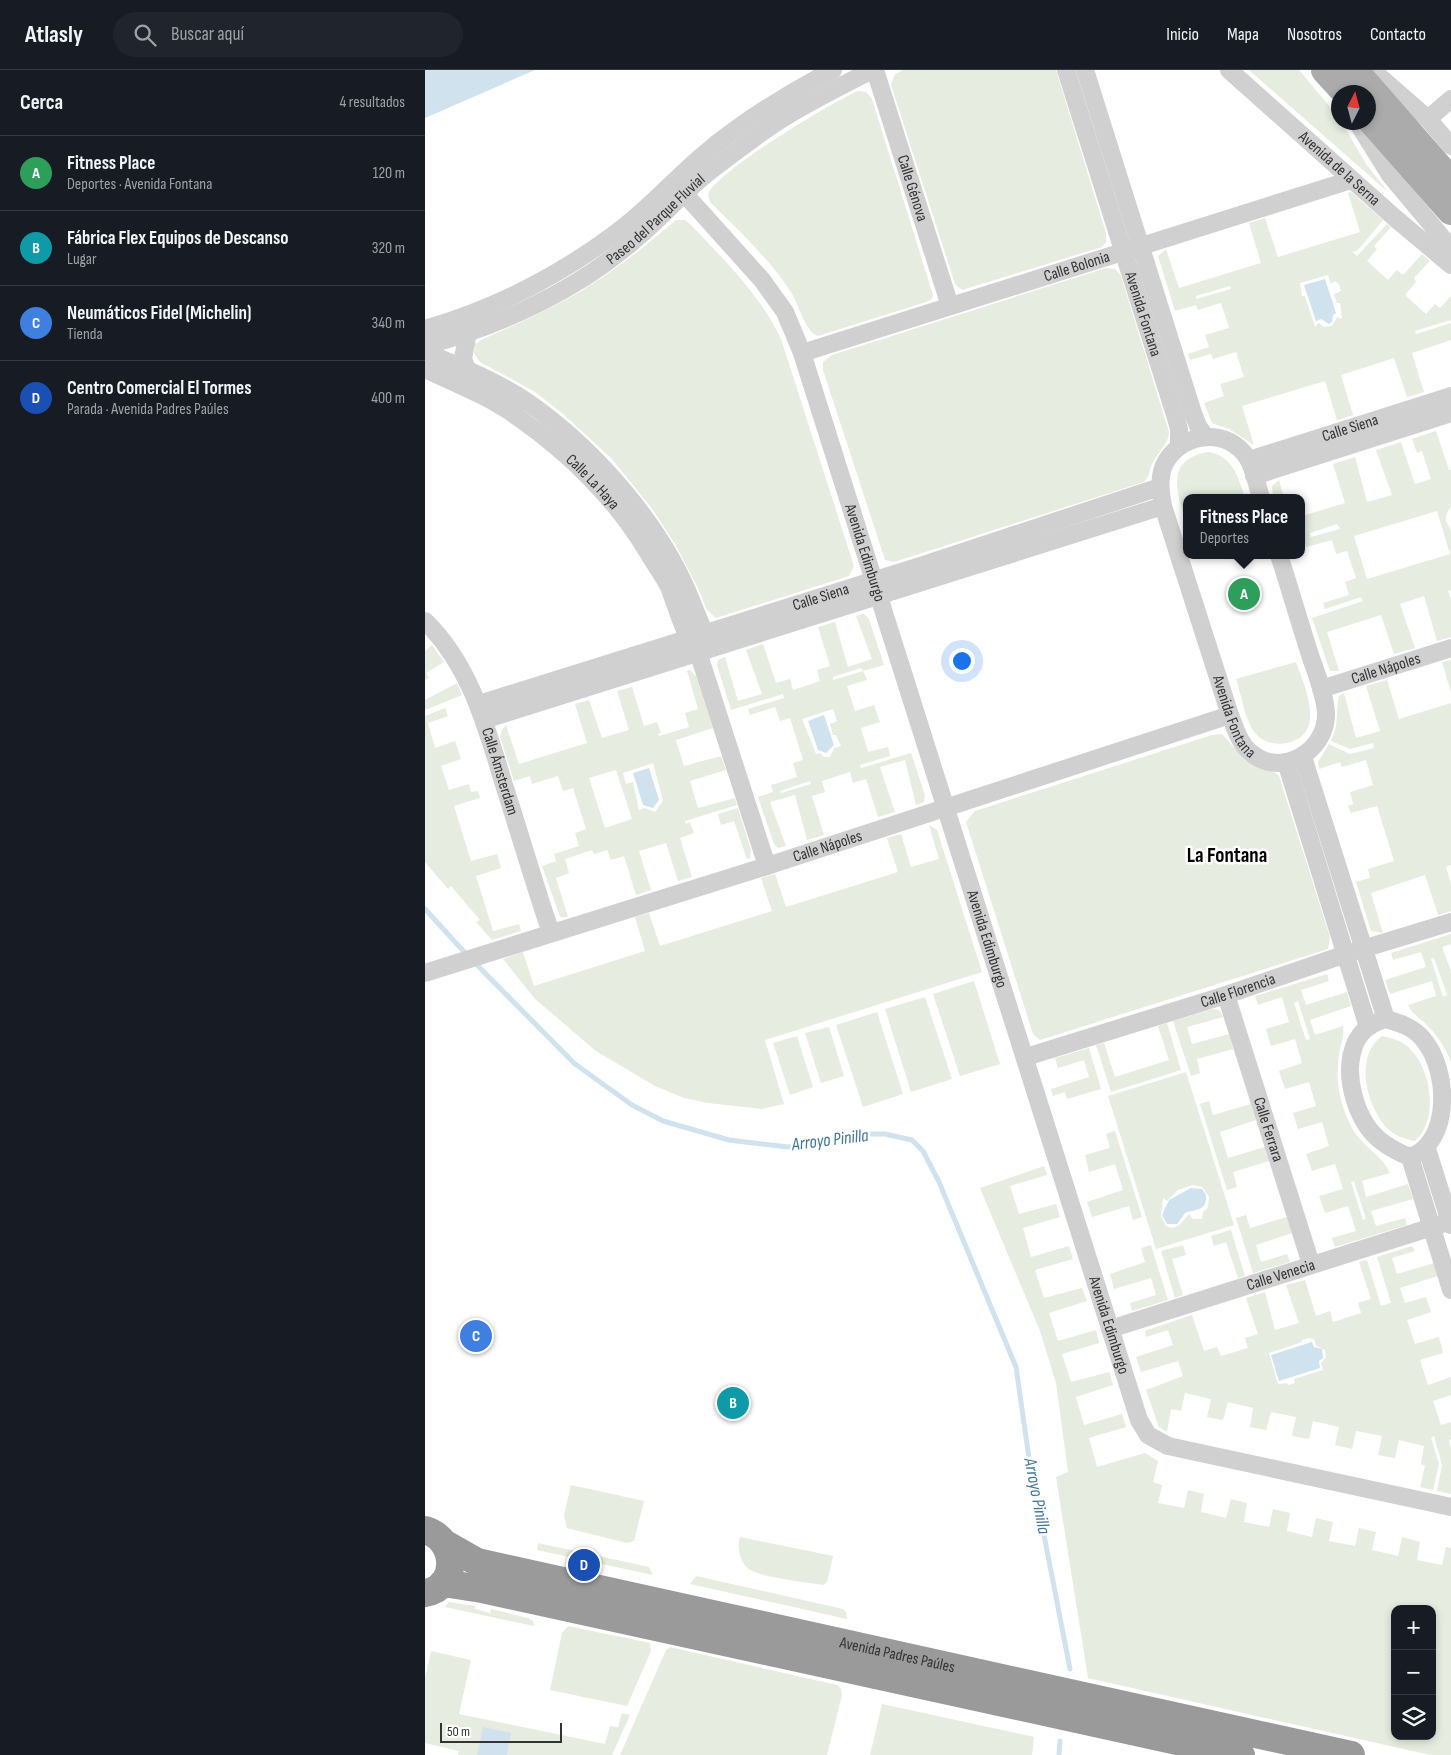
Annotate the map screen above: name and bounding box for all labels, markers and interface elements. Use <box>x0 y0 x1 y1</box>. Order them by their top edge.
search box <box>113 12 463 57</box>
text: Atlasly <box>25 20 83 49</box>
icon: search <box>131 21 159 49</box>
text: Buscar aquí <box>171 23 244 46</box>
text: Inicio <box>1166 24 1199 45</box>
text: Mapa <box>1227 24 1259 45</box>
text: Nosotros <box>1287 24 1342 45</box>
text: Contacto <box>1370 24 1426 45</box>
north arrow <box>1331 85 1376 130</box>
text: Cerca <box>20 90 63 115</box>
text: 4 resultados <box>340 93 405 112</box>
street label: Avenida de la Serna <box>1294 127 1384 210</box>
text: Fitness Place <box>67 152 155 175</box>
street label: Calle Génova <box>893 153 932 224</box>
text: A <box>32 164 40 183</box>
text: 120 m <box>373 164 405 183</box>
street label: Paseo del Parque Fluvial <box>603 170 709 269</box>
text: Deportes · Avenida Fontana <box>67 175 212 194</box>
text: Fábrica Flex Equipos de Descanso <box>67 227 289 250</box>
text: B <box>32 239 40 258</box>
text: 320 m <box>372 239 405 258</box>
street label: Calle Bolonia <box>1041 247 1112 286</box>
text: Lugar <box>67 250 97 269</box>
street label: Avenida Fontana <box>1121 268 1165 359</box>
text: Neumáticos Fidel (Michelin) <box>67 302 251 325</box>
text: C <box>32 314 40 333</box>
text: 340 m <box>372 314 405 333</box>
text: Tienda <box>67 325 103 344</box>
text: Centro Comercial El Tormes <box>67 377 252 400</box>
text: D <box>32 389 40 408</box>
text: 400 m <box>371 389 405 408</box>
text: Parada · Avenida Padres Paúles <box>67 400 229 419</box>
street label: Calle Siena <box>1320 410 1381 446</box>
street label: Calle La Haya <box>562 450 624 513</box>
popup <box>1183 494 1305 559</box>
street label: Avenida Edimburgo <box>840 501 889 604</box>
text: Fitness Place <box>1200 506 1288 529</box>
text: Deportes <box>1200 529 1249 548</box>
pin: A <box>1228 575 1260 613</box>
street label: Calle Siena <box>790 579 851 615</box>
your location <box>949 648 975 674</box>
street label: Calle Nápoles <box>1349 649 1423 688</box>
street label: Avenida Fontana <box>1208 672 1260 762</box>
street label: Calle Ámsterdam <box>477 725 522 817</box>
street label: Calle Nápoles <box>791 826 865 866</box>
district label: La Fontana <box>1187 843 1267 868</box>
street label: Avenida Edimburgo <box>962 887 1011 990</box>
street label: Calle Florencia <box>1198 969 1278 1012</box>
street label: Calle Ferrara <box>1249 1095 1288 1164</box>
water label: Arroyo Pinilla <box>789 1125 870 1155</box>
street label: Calle Venecia <box>1244 1255 1317 1295</box>
street label: Avenida Edimburgo <box>1084 1273 1133 1376</box>
pin: C <box>460 1317 492 1355</box>
pin: B <box>717 1384 749 1422</box>
water label: Arroyo Pinilla <box>1019 1455 1055 1536</box>
pin: D <box>568 1546 600 1584</box>
map controls <box>1391 1605 1436 1740</box>
button: + <box>1391 1605 1436 1650</box>
street label: Avenida Padres Paúles <box>837 1633 957 1677</box>
button: − <box>1391 1650 1436 1695</box>
button: layers <box>1391 1695 1436 1740</box>
scale bar <box>440 1720 563 1743</box>
text: 50 m <box>447 1723 470 1740</box>

